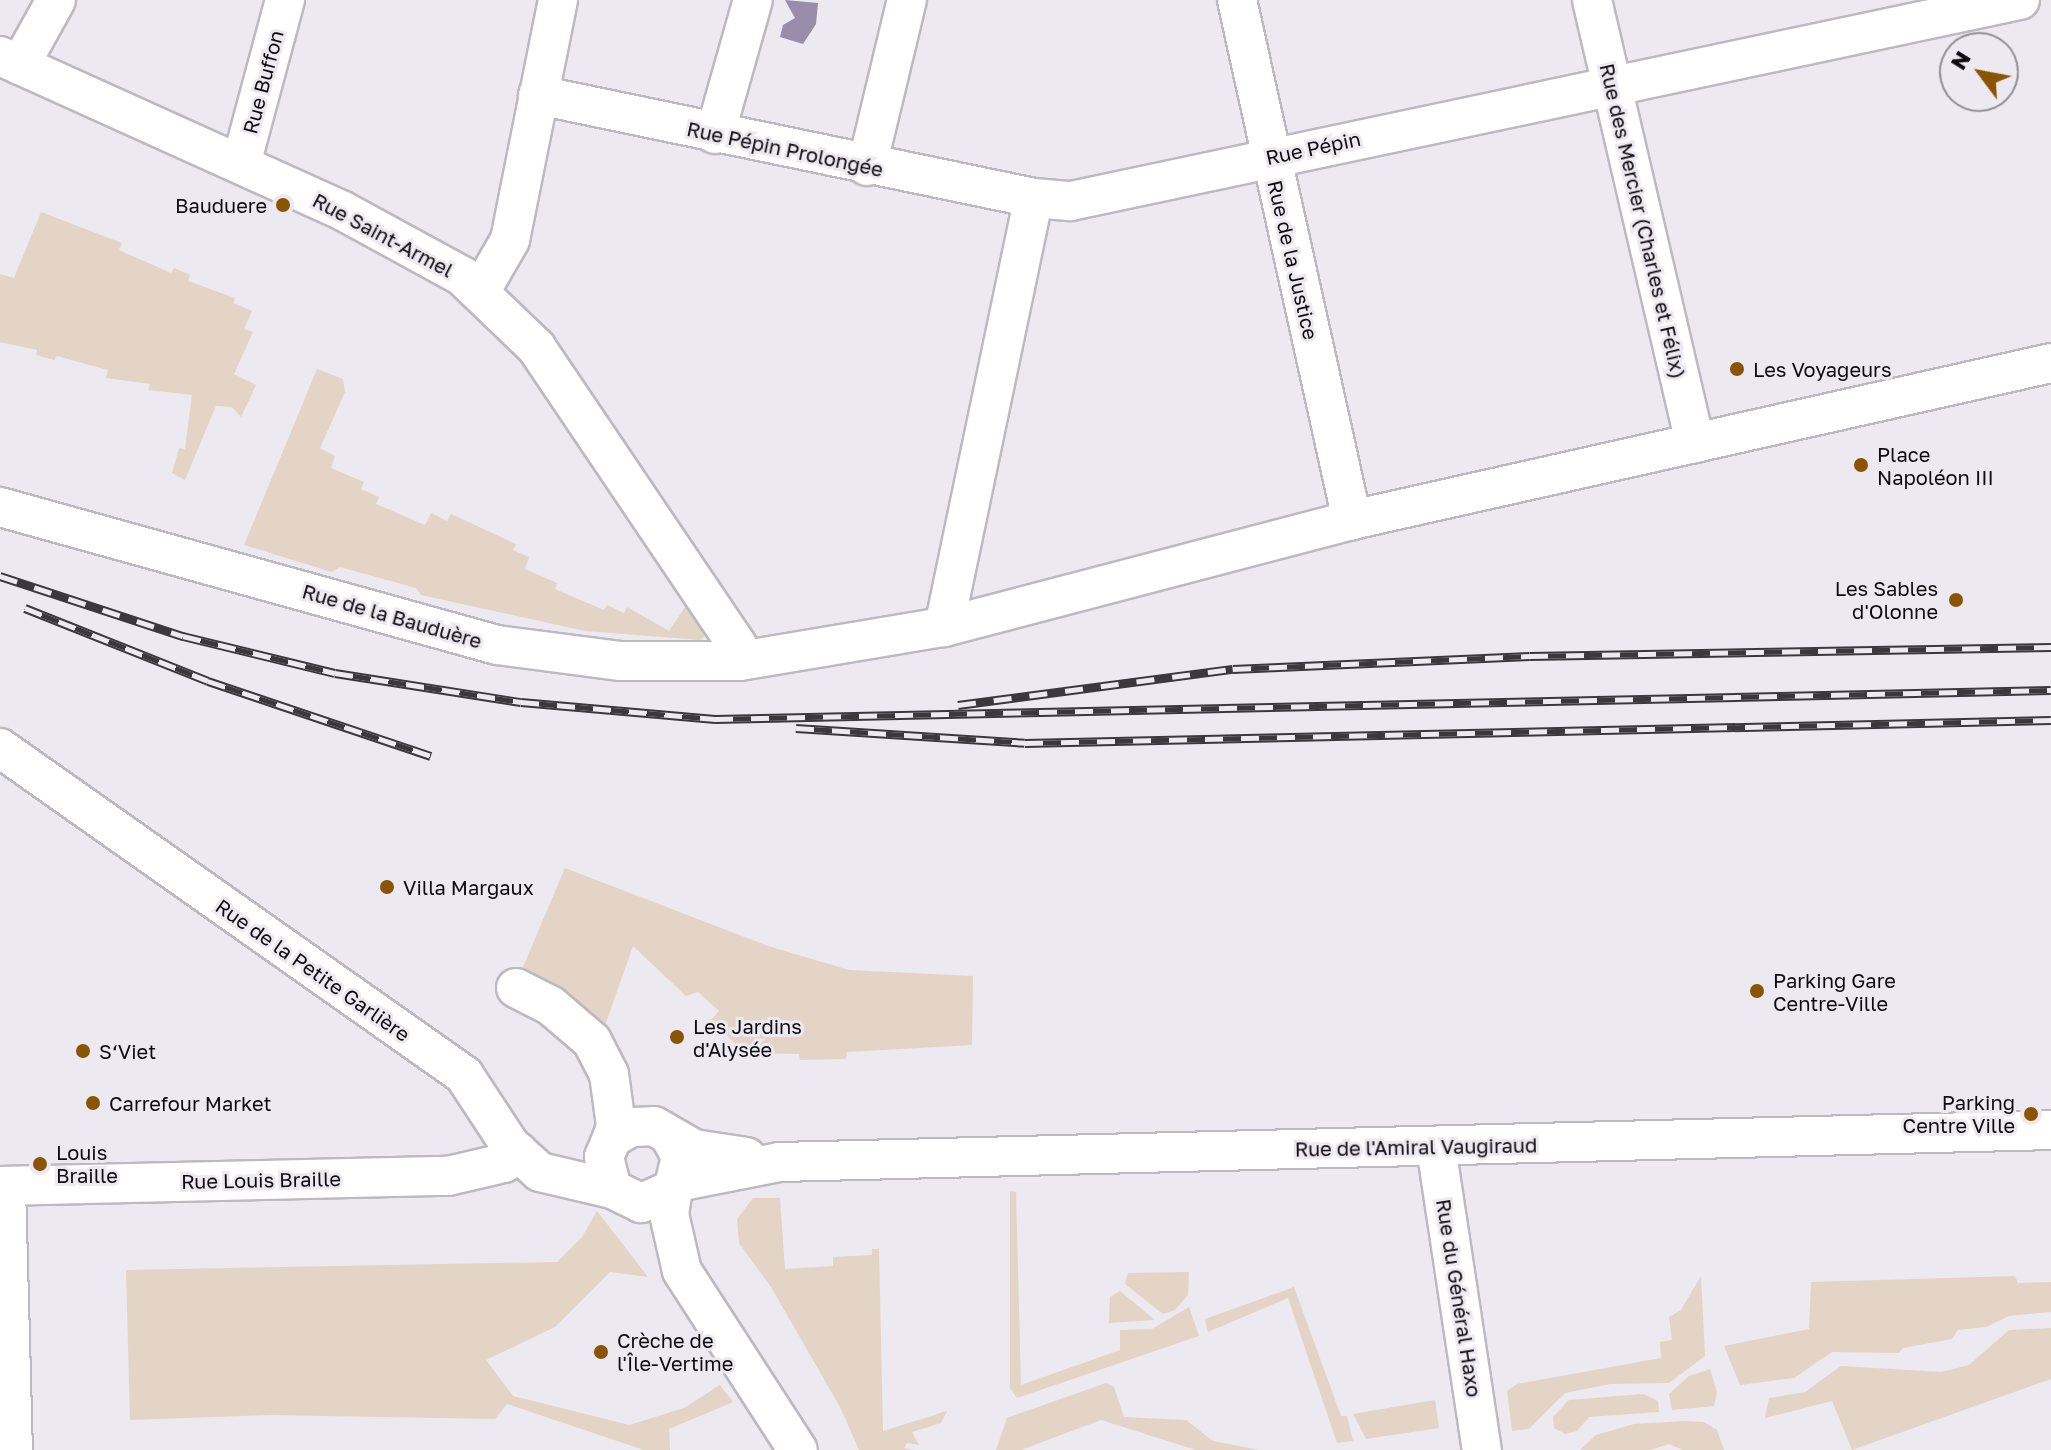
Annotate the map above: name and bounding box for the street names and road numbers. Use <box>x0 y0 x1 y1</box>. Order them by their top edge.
street label: Rue Buffon <box>238 28 288 136</box>
street label: Rue des Mercier (Charles et Félix) <box>1595 61 1691 381</box>
street label: Rue Pépin Prolongée <box>685 116 885 182</box>
street label: Rue Pépin <box>1263 126 1363 170</box>
street label: Rue de la Justice <box>1263 178 1323 342</box>
street label: Rue Saint-Armel <box>309 188 457 282</box>
street label: Rue de la Bauduère <box>300 579 484 653</box>
street label: Rue de la Petite Garlière <box>211 894 415 1046</box>
street label: Rue de l'Amiral Vaugiraud <box>1295 1133 1537 1161</box>
street label: Rue Louis Braille <box>181 1167 341 1193</box>
street label: Rue du Général Haxo <box>1431 1197 1487 1399</box>

